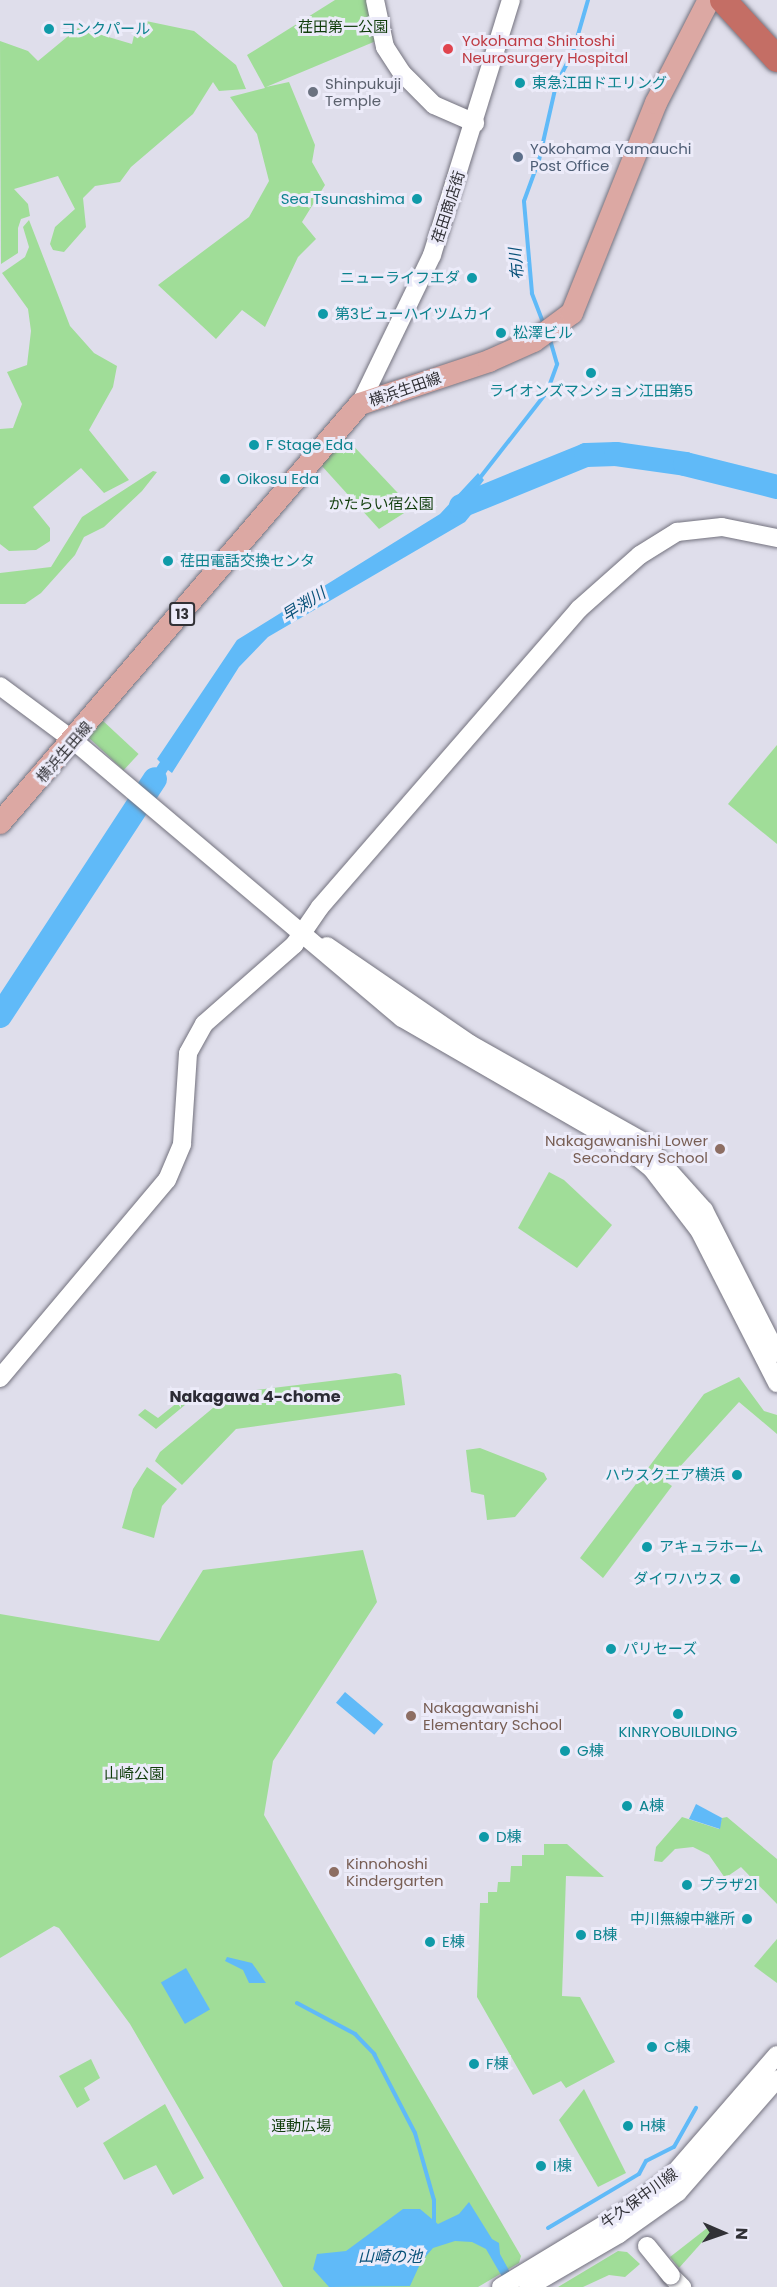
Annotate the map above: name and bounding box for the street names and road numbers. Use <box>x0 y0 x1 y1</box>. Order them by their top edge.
street label: 荏田商店街 <box>428 169 468 245</box>
street label: 横浜生田線 <box>367 368 443 410</box>
road number: 13 <box>168 603 195 625</box>
street label: 横浜生田線 <box>33 718 95 786</box>
street label: 牛久保中川線 <box>597 2164 681 2232</box>

